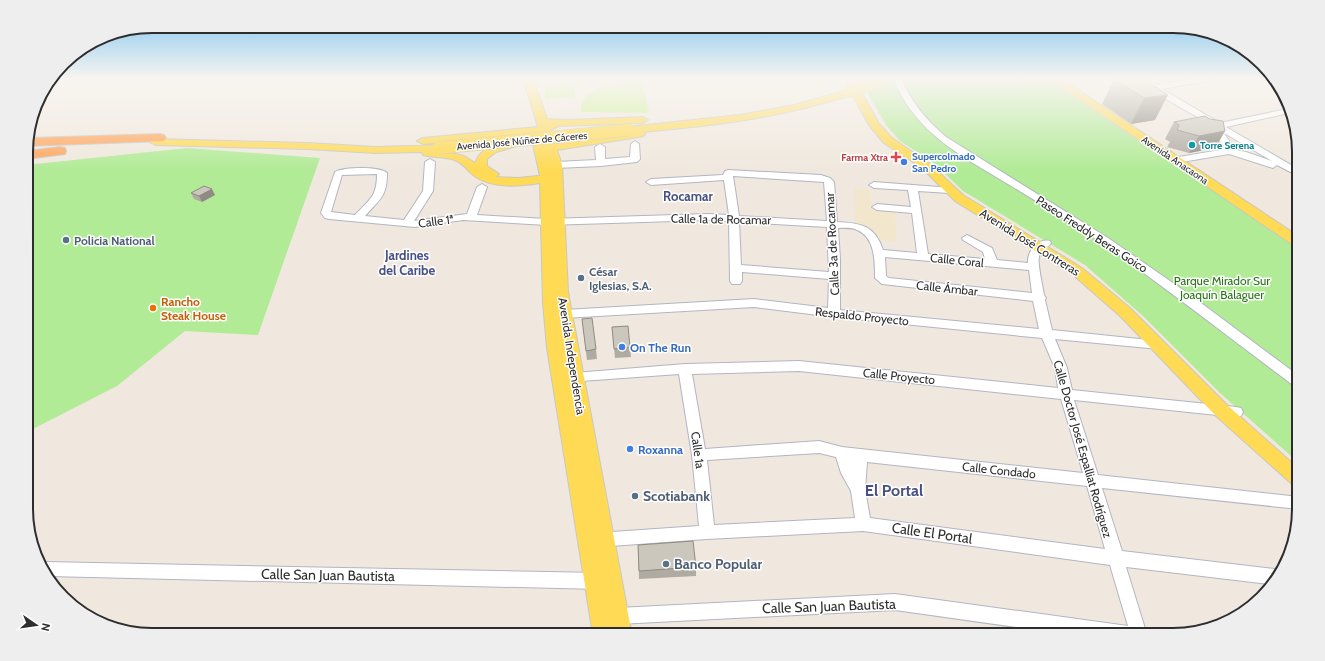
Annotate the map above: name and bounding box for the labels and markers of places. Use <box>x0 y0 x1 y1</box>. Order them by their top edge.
place label: Torre Serena <box>1200 139 1254 152</box>
marker: Torre Serena <box>1187 140 1197 150</box>
place label: Supercolmado San Pedro <box>912 150 976 175</box>
place label: Farma Xtra <box>841 151 888 164</box>
marker: Farma Xtra <box>891 152 901 162</box>
marker: Supercolmado San Pedro <box>899 157 909 167</box>
place label: Policia National <box>74 233 155 248</box>
marker: Policia National <box>61 235 71 245</box>
place label: César Iglesias, S.A. <box>589 264 652 293</box>
marker: César Iglesias, S.A. <box>576 273 586 283</box>
place label: Rancho Steak House <box>161 294 226 323</box>
marker: Rancho Steak House <box>148 303 158 313</box>
place label: On The Run <box>630 340 691 355</box>
marker: On The Run <box>617 342 627 352</box>
place label: Roxanna <box>638 442 683 457</box>
marker: Roxanna <box>625 444 635 454</box>
place label: Scotiabank <box>643 487 710 505</box>
marker: Scotiabank <box>630 491 640 501</box>
place label: Banco Popular <box>674 555 762 573</box>
marker: Banco Popular <box>661 559 671 569</box>

